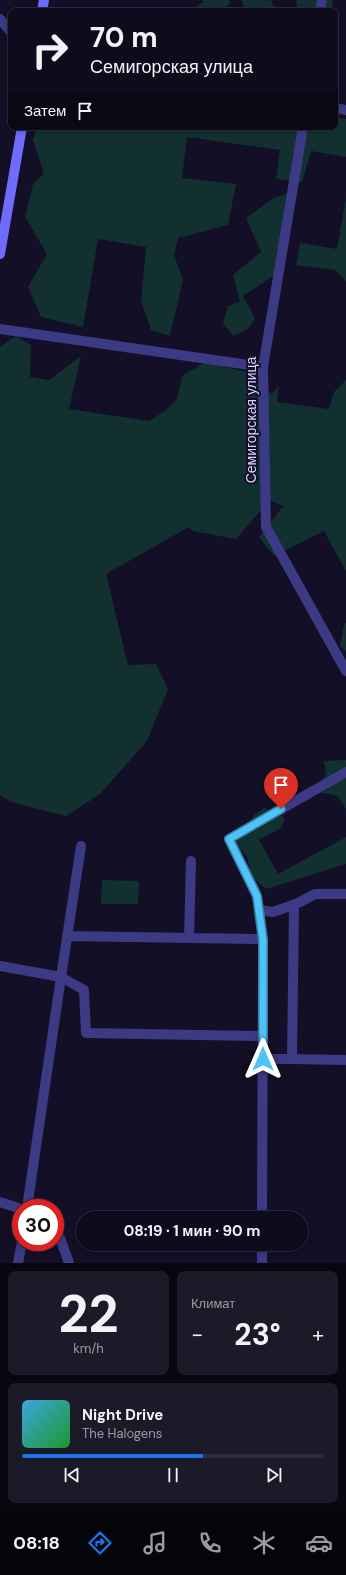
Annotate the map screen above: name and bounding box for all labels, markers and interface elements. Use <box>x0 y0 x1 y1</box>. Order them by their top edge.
text: 70 m <box>90 19 158 56</box>
icon: right <box>24 24 76 76</box>
text: Семигорская улица <box>90 55 253 79</box>
icon: arrive <box>74 100 96 122</box>
text: Затем <box>24 101 66 121</box>
street label: Семигорская улица <box>242 356 260 483</box>
pin <box>264 768 298 809</box>
icon: arrive <box>270 774 292 796</box>
position arrow <box>242 1038 284 1080</box>
speed limit sign: 30 <box>12 1199 64 1251</box>
text: 08:19 · 1 мин · 90 m <box>124 1221 260 1241</box>
text: 22 <box>58 1280 119 1348</box>
text: Климат <box>191 1295 235 1312</box>
text: 23° <box>234 1315 281 1354</box>
text: − <box>191 1320 203 1349</box>
text: + <box>312 1320 324 1349</box>
text: km/h <box>73 1340 104 1357</box>
text: Night Drive <box>82 1405 163 1425</box>
text: The Halogens <box>82 1425 162 1442</box>
icon: previous <box>61 1464 83 1486</box>
icon: pause <box>162 1464 184 1486</box>
icon: next <box>263 1464 285 1486</box>
icon: directions <box>86 1529 114 1557</box>
icon: music <box>141 1529 169 1557</box>
icon: phone <box>196 1529 224 1557</box>
icon: climate <box>250 1529 278 1557</box>
icon: car <box>305 1529 333 1557</box>
text: 08:18 <box>13 1531 60 1555</box>

